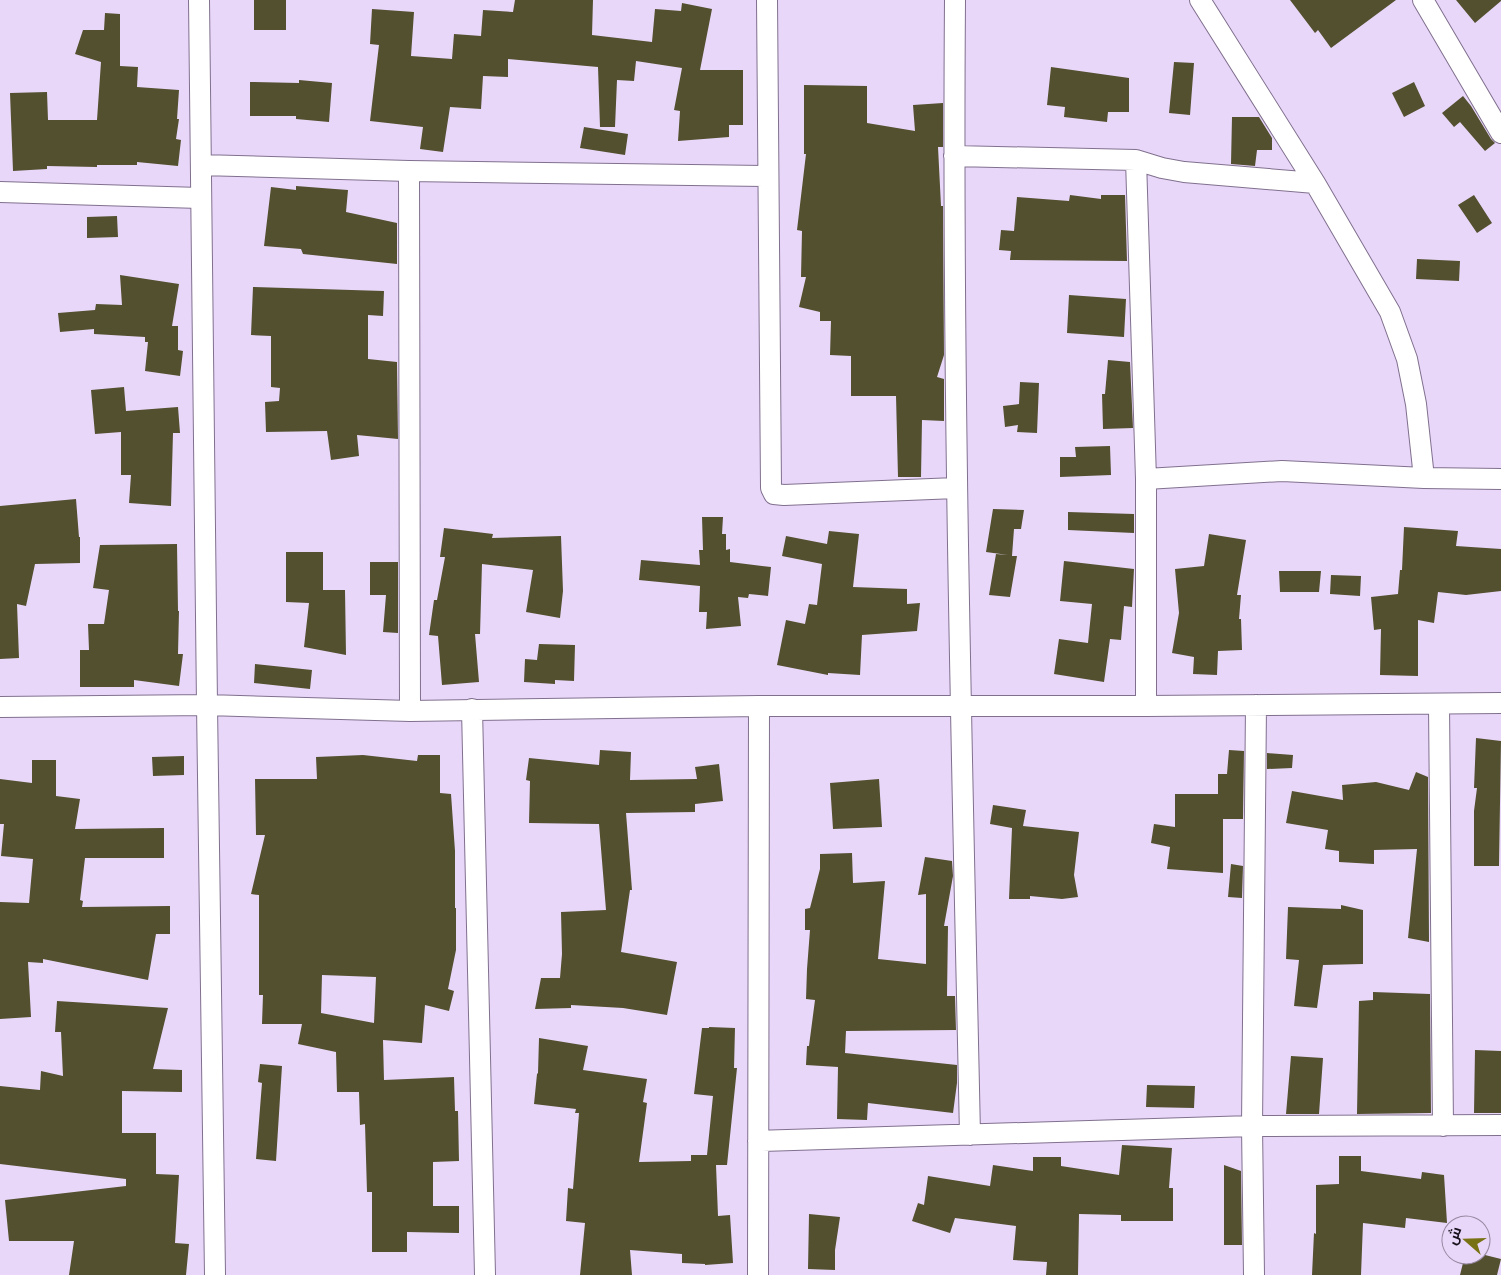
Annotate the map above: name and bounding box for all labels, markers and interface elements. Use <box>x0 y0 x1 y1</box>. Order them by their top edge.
north arrow <box>1441 1215 1491 1265</box>
text: ش <box>1442 1224 1465 1247</box>

